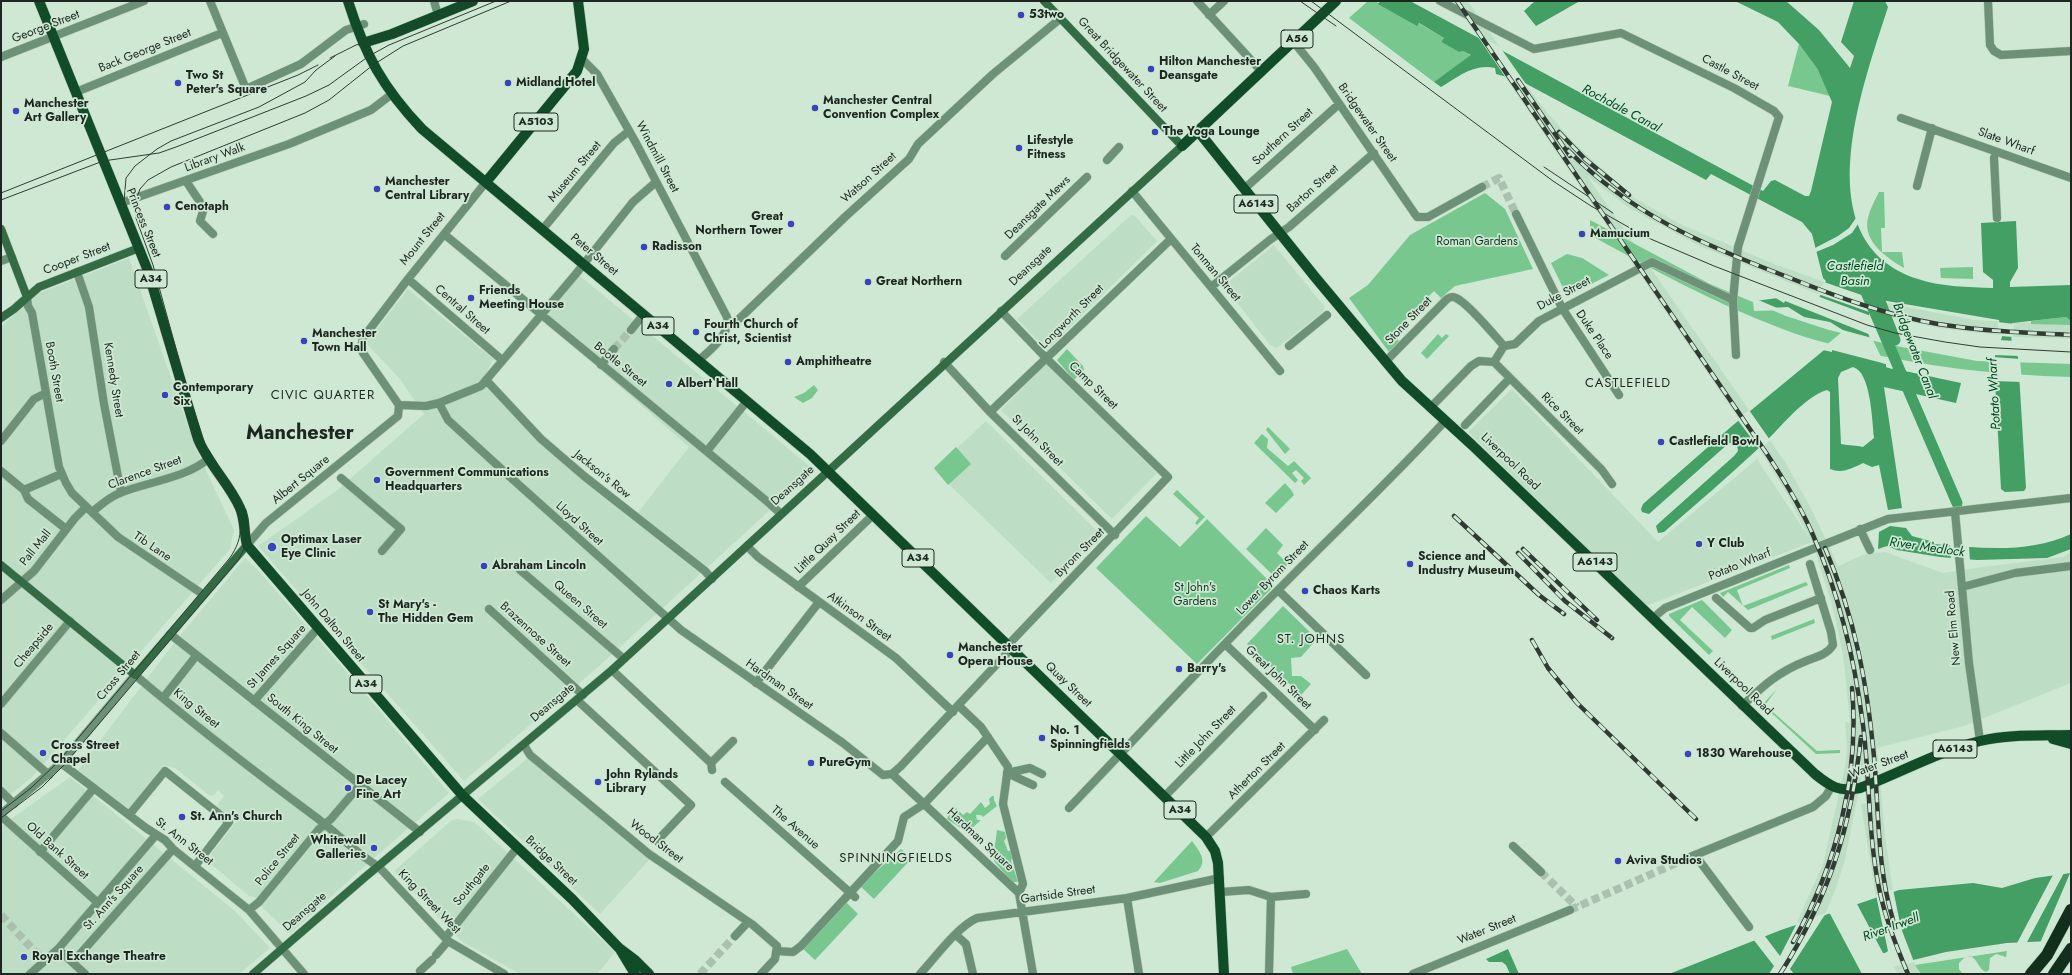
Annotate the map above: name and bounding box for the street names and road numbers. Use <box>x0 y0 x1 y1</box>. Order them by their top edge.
street label: George Street <box>10 8 82 46</box>
street label: Great Bridgewater Street <box>1074 15 1170 115</box>
street label: Back George Street <box>97 26 193 76</box>
road number: A56 <box>1281 30 1313 48</box>
street label: Castle Street <box>1699 52 1761 94</box>
street label: Bridgewater Street <box>1334 81 1400 165</box>
street label: Southern Street <box>1250 105 1316 169</box>
road number: A5103 <box>514 113 558 131</box>
street label: Windmill Street <box>632 119 682 195</box>
street label: Slate Wharf <box>1976 125 2036 159</box>
street label: Museum Street <box>545 139 605 205</box>
street label: Library Walk <box>183 140 247 176</box>
street label: Watson Street <box>838 149 900 207</box>
street label: Barton Street <box>1284 162 1342 216</box>
street label: Deansgate Mews <box>1002 173 1074 243</box>
street label: Princess Street <box>123 186 163 260</box>
road number: A6143 <box>1234 195 1278 213</box>
street label: Mount Street <box>397 210 449 268</box>
street label: Peter Street <box>567 231 621 279</box>
street label: Cooper Street <box>41 240 113 278</box>
street label: Tonman Street <box>1187 241 1243 305</box>
street label: Deansgate <box>1007 243 1055 289</box>
road number: A34 <box>135 270 167 288</box>
street label: Duke Street <box>1535 274 1593 314</box>
street label: Central Street <box>431 282 493 338</box>
street label: Longworth Street <box>1037 282 1107 352</box>
street label: Stone Street <box>1383 294 1435 348</box>
street label: Duke Place <box>1572 308 1616 362</box>
road number: A34 <box>642 317 674 335</box>
street label: Bootle Street <box>591 339 649 391</box>
street label: Booth Street <box>42 341 66 403</box>
street label: Kennedy Street <box>100 341 126 419</box>
street label: Camp Street <box>1066 359 1120 413</box>
street label: Rice Street <box>1538 390 1586 438</box>
street label: St John Street <box>1008 412 1066 470</box>
street label: Liverpool Road <box>1478 430 1542 494</box>
street label: Jackson's Row <box>571 448 633 502</box>
street label: Albert Square <box>269 452 333 508</box>
street label: Clarence Street <box>106 453 184 493</box>
street label: Deansgate <box>769 463 817 509</box>
street label: Lloyd Street <box>552 499 606 549</box>
street label: Little Quay Street <box>792 507 864 577</box>
street label: Byrom Street <box>1052 525 1108 581</box>
street label: Pall Mall <box>17 527 55 569</box>
street label: Tib Lane <box>130 529 174 565</box>
street label: Lower Byrom Street <box>1234 538 1312 618</box>
street label: Potato Wharf <box>1707 546 1773 584</box>
road number: A34 <box>902 549 934 567</box>
road number: A6143 <box>1573 553 1617 571</box>
street label: Queen Street <box>550 578 610 632</box>
street label: John Dalton Street <box>298 587 368 665</box>
street label: Atkinson Street <box>824 589 894 645</box>
street label: New Elm Road <box>1944 590 1964 666</box>
street label: Brazennose Street <box>497 599 573 671</box>
street label: Cheapside <box>11 621 57 671</box>
street label: St James Square <box>244 622 310 692</box>
street label: Great John Street <box>1242 643 1314 713</box>
street label: Cross Street <box>94 648 144 704</box>
street label: Liverpool Road <box>1711 655 1775 719</box>
street label: Hardman Street <box>743 656 815 714</box>
street label: Quay Street <box>1042 659 1094 711</box>
road number: A34 <box>350 675 382 693</box>
street label: Deansgate <box>528 680 578 726</box>
street label: King Street <box>170 686 222 732</box>
street label: South King Street <box>263 691 341 757</box>
street label: Little John Street <box>1173 703 1239 771</box>
street label: Atherton Street <box>1225 739 1289 803</box>
road number: A6143 <box>1933 740 1977 758</box>
street label: Water Street <box>1847 748 1911 782</box>
road number: A34 <box>1164 801 1196 819</box>
street label: The Avenue <box>768 803 822 853</box>
street label: Hardman Square <box>944 805 1016 875</box>
street label: St. Ann Street <box>152 815 216 869</box>
street label: Wood Street <box>626 817 686 867</box>
street label: Old Bank Street <box>23 819 91 883</box>
street label: Police Street <box>253 831 303 889</box>
street label: Bridge Street <box>522 833 580 889</box>
street label: Southgate <box>451 861 493 909</box>
street label: St. Ann's Square <box>81 862 147 934</box>
street label: King Street West <box>395 867 463 937</box>
street label: Gartside Street <box>1020 883 1096 907</box>
street label: Deansgate <box>280 889 330 935</box>
street label: Water Street <box>1456 912 1518 948</box>

